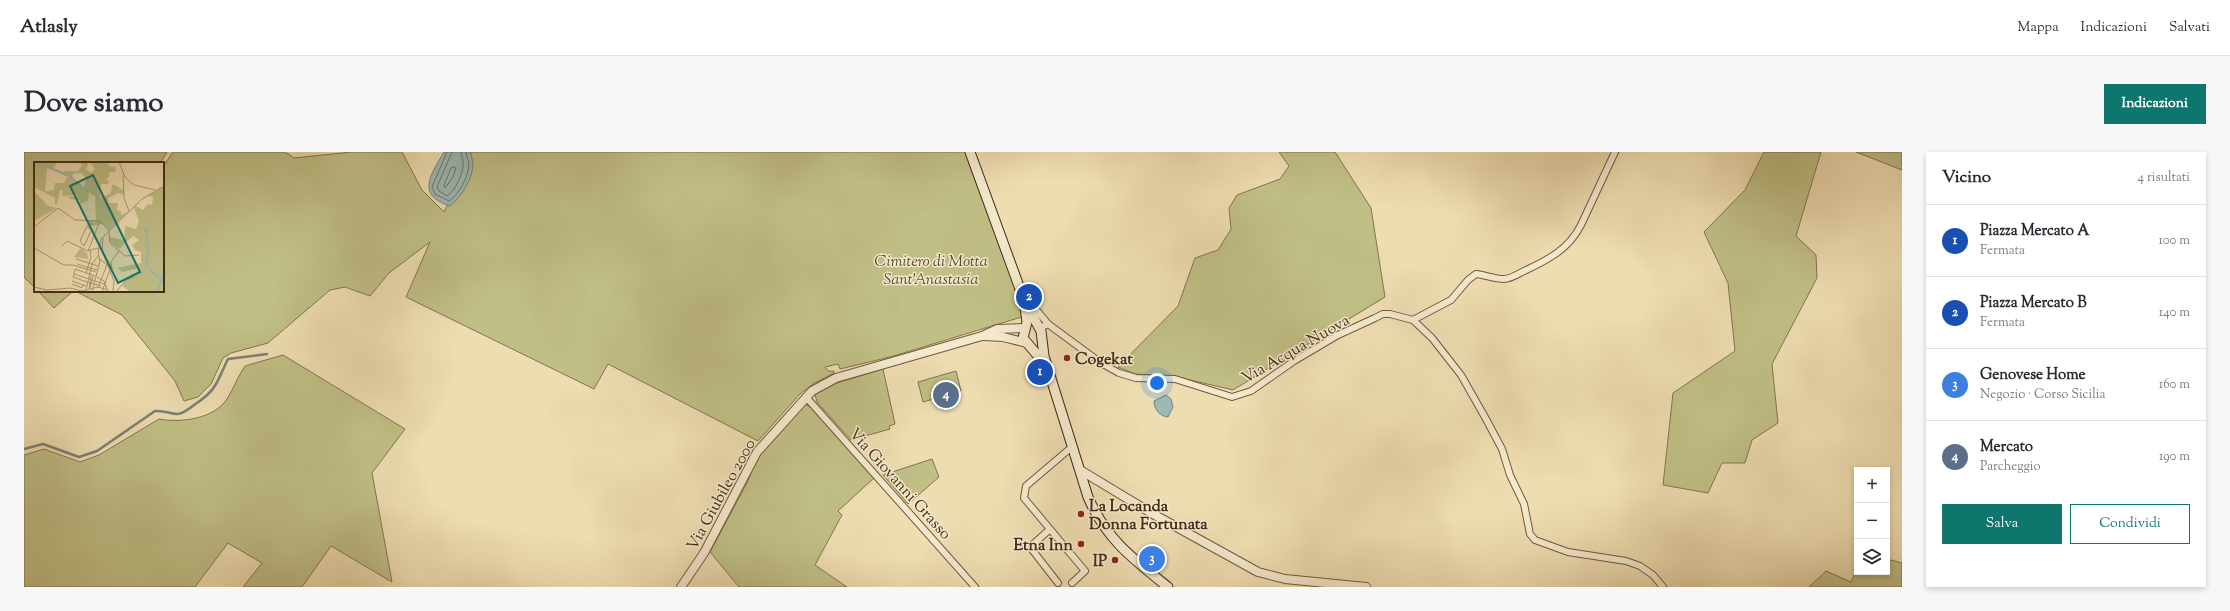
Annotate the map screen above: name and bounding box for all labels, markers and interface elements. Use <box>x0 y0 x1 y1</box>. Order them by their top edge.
text: Atlasly <box>20 14 78 41</box>
text: Mappa <box>2018 18 2059 38</box>
text: Indicazioni <box>2081 18 2147 38</box>
text: Salvati <box>2169 18 2210 38</box>
text: Dove siamo <box>24 84 164 124</box>
button: Indicazioni <box>2104 84 2206 124</box>
inset map <box>34 162 164 292</box>
text: Vicino <box>1942 166 1991 190</box>
text: 4 risultati <box>2138 169 2190 187</box>
text: Piazza Mercato A <box>1980 221 2089 242</box>
text: 1 <box>1953 232 1957 250</box>
text: 100 m <box>2158 232 2190 250</box>
text: Fermata <box>1980 242 2025 260</box>
park label: Cimitero di Motta Sant'Anastasia <box>874 251 988 292</box>
pin: 2 <box>1016 282 1042 312</box>
text: Piazza Mercato B <box>1980 293 2087 314</box>
text: 2 <box>1952 304 1958 322</box>
text: 140 m <box>2159 304 2190 322</box>
street label: Via Acqua Nuova <box>1238 310 1355 390</box>
text: Fermata <box>1980 314 2025 332</box>
place label: Cogekat <box>1075 349 1133 372</box>
marker: Cogekat <box>1062 353 1072 363</box>
pin: 1 <box>1027 357 1053 387</box>
text: Genovese Home <box>1980 365 2086 386</box>
your location <box>1147 373 1167 393</box>
text: 3 <box>1952 376 1958 394</box>
text: 160 m <box>2159 376 2190 394</box>
pin: 4 <box>933 380 959 410</box>
text: Negozio · Corso Sicilia <box>1980 386 2105 404</box>
street label: Via Giovanni Grasso <box>843 424 956 546</box>
street label: Via Giubileo 2000 <box>682 435 762 555</box>
text: Mercato <box>1980 437 2033 458</box>
text: 4 <box>1952 448 1958 466</box>
text: 190 m <box>2159 448 2190 466</box>
text: Parcheggio <box>1980 458 2041 476</box>
map controls <box>1854 467 1890 575</box>
button: + <box>1854 467 1890 503</box>
place label: La Locanda Donna Fortunata <box>1089 496 1208 537</box>
button: − <box>1854 503 1890 539</box>
button: Salva <box>1942 504 2062 544</box>
button: Condividi <box>2070 504 2190 544</box>
marker: La Locanda Donna Fortunata <box>1076 509 1086 519</box>
place label: Etna Inn <box>1013 535 1074 558</box>
marker: Etna Inn <box>1076 539 1086 549</box>
button: layers <box>1854 539 1890 575</box>
pin: 3 <box>1139 544 1165 574</box>
place label: IP <box>1093 551 1107 574</box>
marker: IP <box>1110 555 1120 565</box>

